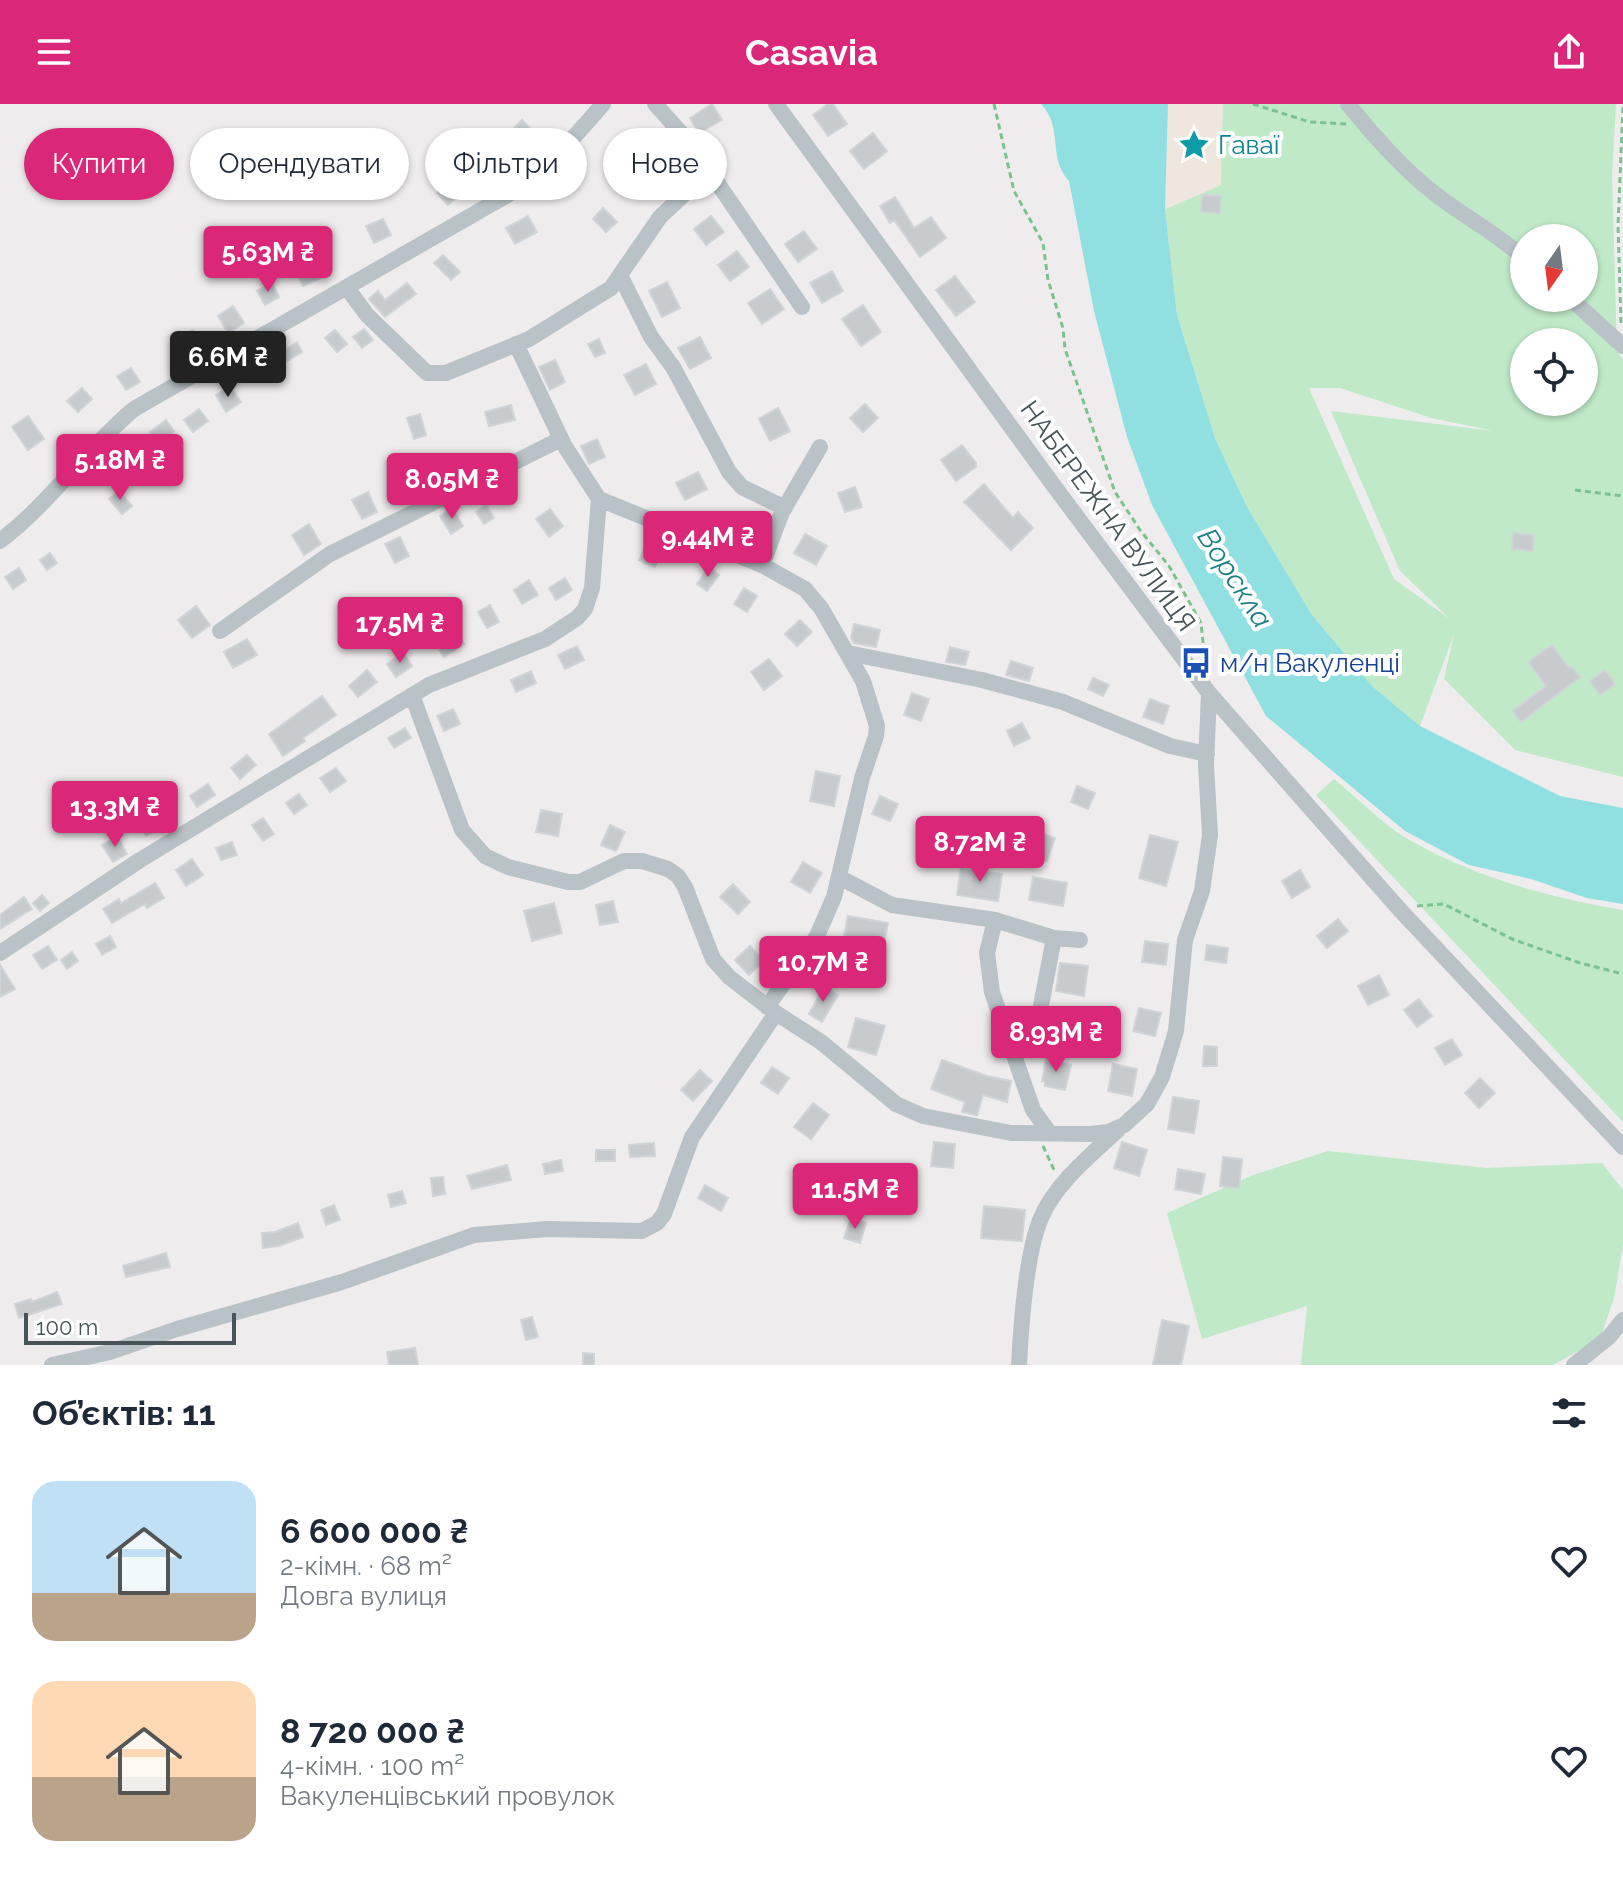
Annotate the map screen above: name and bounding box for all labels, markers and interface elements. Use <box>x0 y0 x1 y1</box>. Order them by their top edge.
icon: menu <box>32 30 76 74</box>
icon: share <box>1547 30 1591 74</box>
text: Casavia <box>745 31 878 73</box>
chip: Купити <box>24 128 174 200</box>
chip: Орендувати <box>190 128 409 200</box>
chip: Фільтри <box>425 128 587 200</box>
chip: Нове <box>603 128 727 200</box>
place icon: Гаваї <box>1177 128 1211 162</box>
place label: Гаваї <box>1218 130 1280 160</box>
north arrow <box>1510 224 1598 312</box>
map controls <box>1510 224 1598 416</box>
pin: 5.63M ₴ <box>194 226 342 294</box>
text: 5.63M ₴ <box>221 237 315 267</box>
button: locate <box>1510 328 1598 416</box>
pin: 6.6M ₴ <box>163 331 293 399</box>
text: 6.6M ₴ <box>188 342 268 372</box>
street label: НАБЕРЕЖНА ВУЛИЦЯ <box>1014 395 1202 637</box>
pin: 5.18M ₴ <box>46 434 194 502</box>
text: 5.18M ₴ <box>74 445 166 475</box>
pin: 8.05M ₴ <box>378 453 526 521</box>
text: 8.05M ₴ <box>405 464 499 494</box>
pin: 9.44M ₴ <box>634 511 782 579</box>
text: 9.44M ₴ <box>661 522 755 552</box>
water label: Ворскла <box>1191 522 1279 634</box>
pin: 17.5M ₴ <box>326 597 474 665</box>
text: 17.5M ₴ <box>356 608 444 638</box>
bus stop icon: м/н Вакуленці <box>1179 646 1213 680</box>
place label: м/н Вакуленці <box>1220 648 1400 678</box>
pin: 13.3M ₴ <box>41 781 189 849</box>
text: 13.3M ₴ <box>70 792 160 822</box>
pin: 8.72M ₴ <box>906 816 1054 884</box>
text: 8.72M ₴ <box>934 827 1026 857</box>
pin: 10.7M ₴ <box>749 936 897 1004</box>
text: 10.7M ₴ <box>777 947 869 977</box>
pin: 8.93M ₴ <box>982 1006 1130 1074</box>
text: 8.93M ₴ <box>1009 1017 1103 1047</box>
pin: 11.5M ₴ <box>781 1163 929 1231</box>
text: 11.5M ₴ <box>811 1174 899 1204</box>
scale bar <box>24 1309 236 1345</box>
text: 100 m <box>36 1314 98 1340</box>
icon: filters <box>1547 1391 1591 1435</box>
text: Об’єктів: 11 <box>32 1393 216 1433</box>
text: 6 600 000 ₴ <box>280 1511 468 1551</box>
icon: home <box>96 1513 192 1609</box>
icon: heart <box>1547 1539 1591 1583</box>
text: 2-кімн. · 68 m² <box>280 1551 452 1581</box>
text: Довга вулиця <box>280 1581 447 1611</box>
text: 8 720 000 ₴ <box>280 1711 465 1751</box>
icon: home <box>96 1713 192 1809</box>
icon: heart <box>1547 1739 1591 1783</box>
text: 4-кімн. · 100 m² <box>280 1751 464 1781</box>
text: Вакуленцівський провулок <box>280 1781 615 1811</box>

